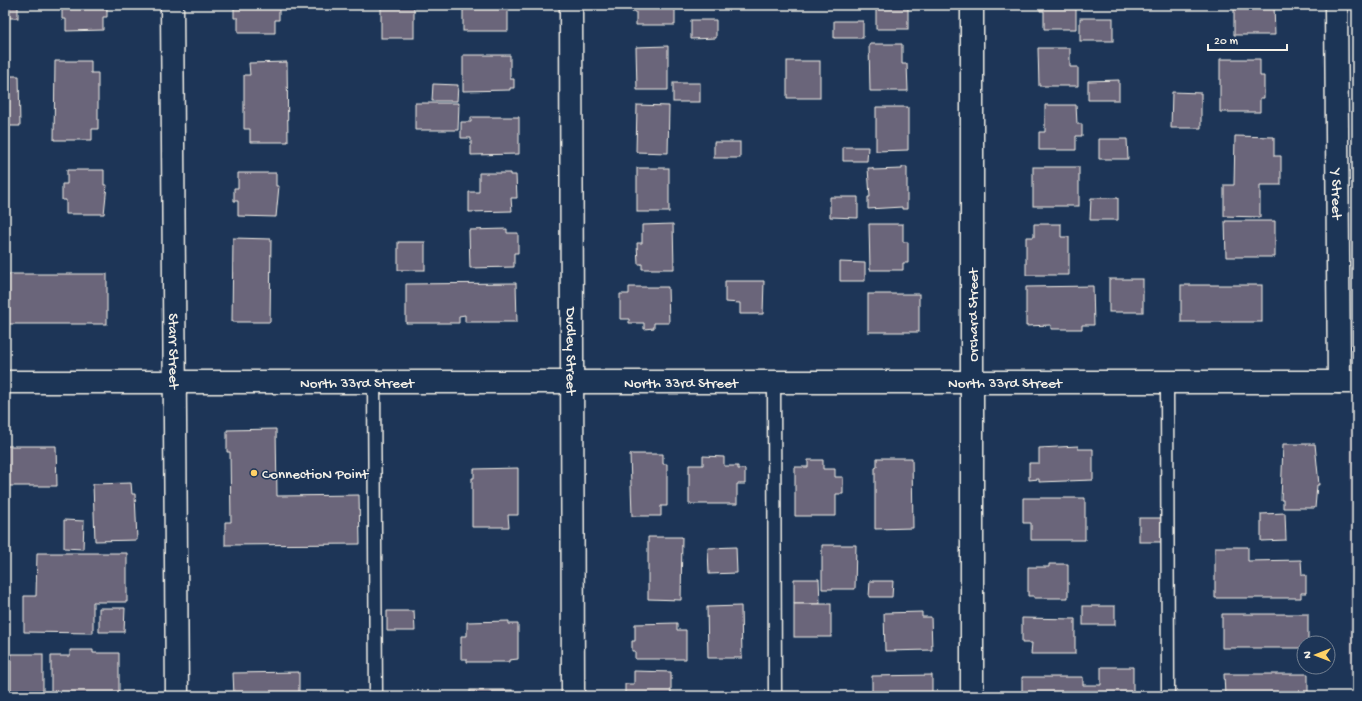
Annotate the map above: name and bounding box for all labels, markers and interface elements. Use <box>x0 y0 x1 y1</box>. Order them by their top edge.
scale bar <box>1208 26 1287 52</box>
text: 20 m <box>1214 35 1239 49</box>
street label: Y Street <box>1326 167 1345 221</box>
street label: Orchard Street <box>965 266 983 362</box>
street label: Dudley Street <box>561 306 579 397</box>
street label: Starr Street <box>163 313 182 391</box>
street label: North 33rd Street <box>300 375 416 393</box>
street label: North 33rd Street <box>624 375 740 393</box>
street label: North 33rd Street <box>948 375 1064 393</box>
place label: ConnectioN Point <box>262 466 370 484</box>
marker: ConnectioN Point <box>249 468 259 478</box>
north arrow <box>1296 635 1336 675</box>
text: N <box>1302 651 1314 659</box>

